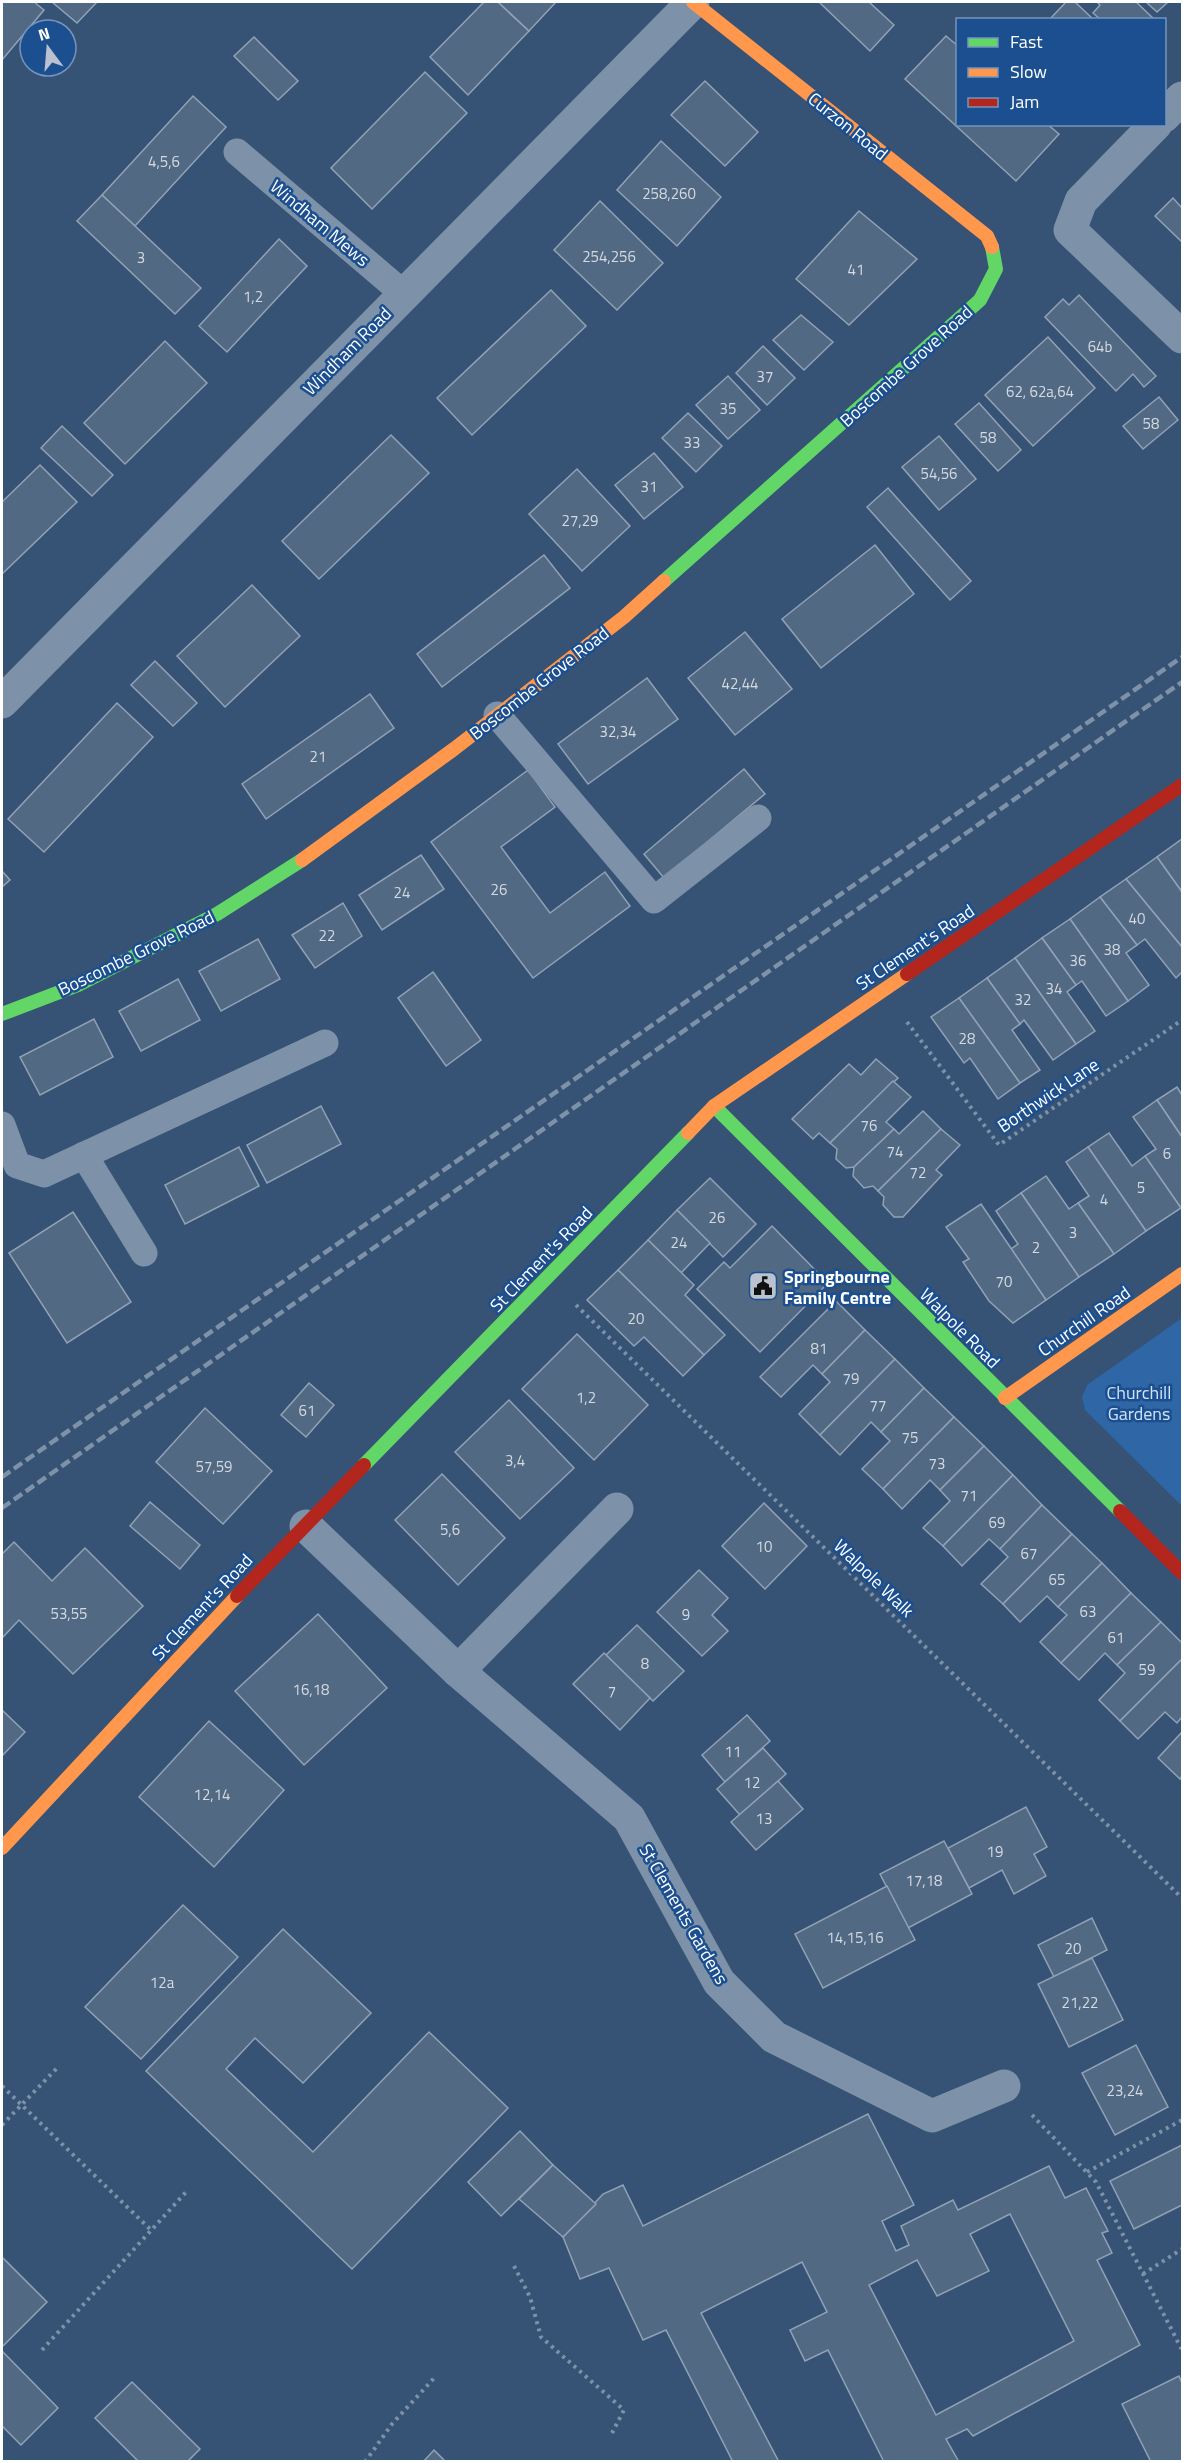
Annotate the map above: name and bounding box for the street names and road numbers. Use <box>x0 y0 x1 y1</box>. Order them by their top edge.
street label: Curzon Road <box>802 85 894 167</box>
street label: Windham Mews <box>264 173 376 273</box>
street label: Boscombe Grove Road <box>834 299 978 433</box>
street label: Windham Road <box>297 301 397 401</box>
street label: Boscombe Grove Road <box>463 620 615 746</box>
street label: St Clement's Road <box>850 897 980 997</box>
street label: Boscombe Grove Road <box>53 903 219 1003</box>
street label: Borthwick Lane <box>992 1051 1104 1139</box>
street label: St Clement's Road <box>483 1200 599 1318</box>
street label: Churchill Road <box>1032 1279 1136 1363</box>
street label: Walpole Road <box>914 1282 1006 1374</box>
street label: Walpole Walk <box>828 1533 921 1624</box>
street label: St Clement's Road <box>145 1547 259 1667</box>
street label: St Clements Gardens <box>633 1839 735 1989</box>

